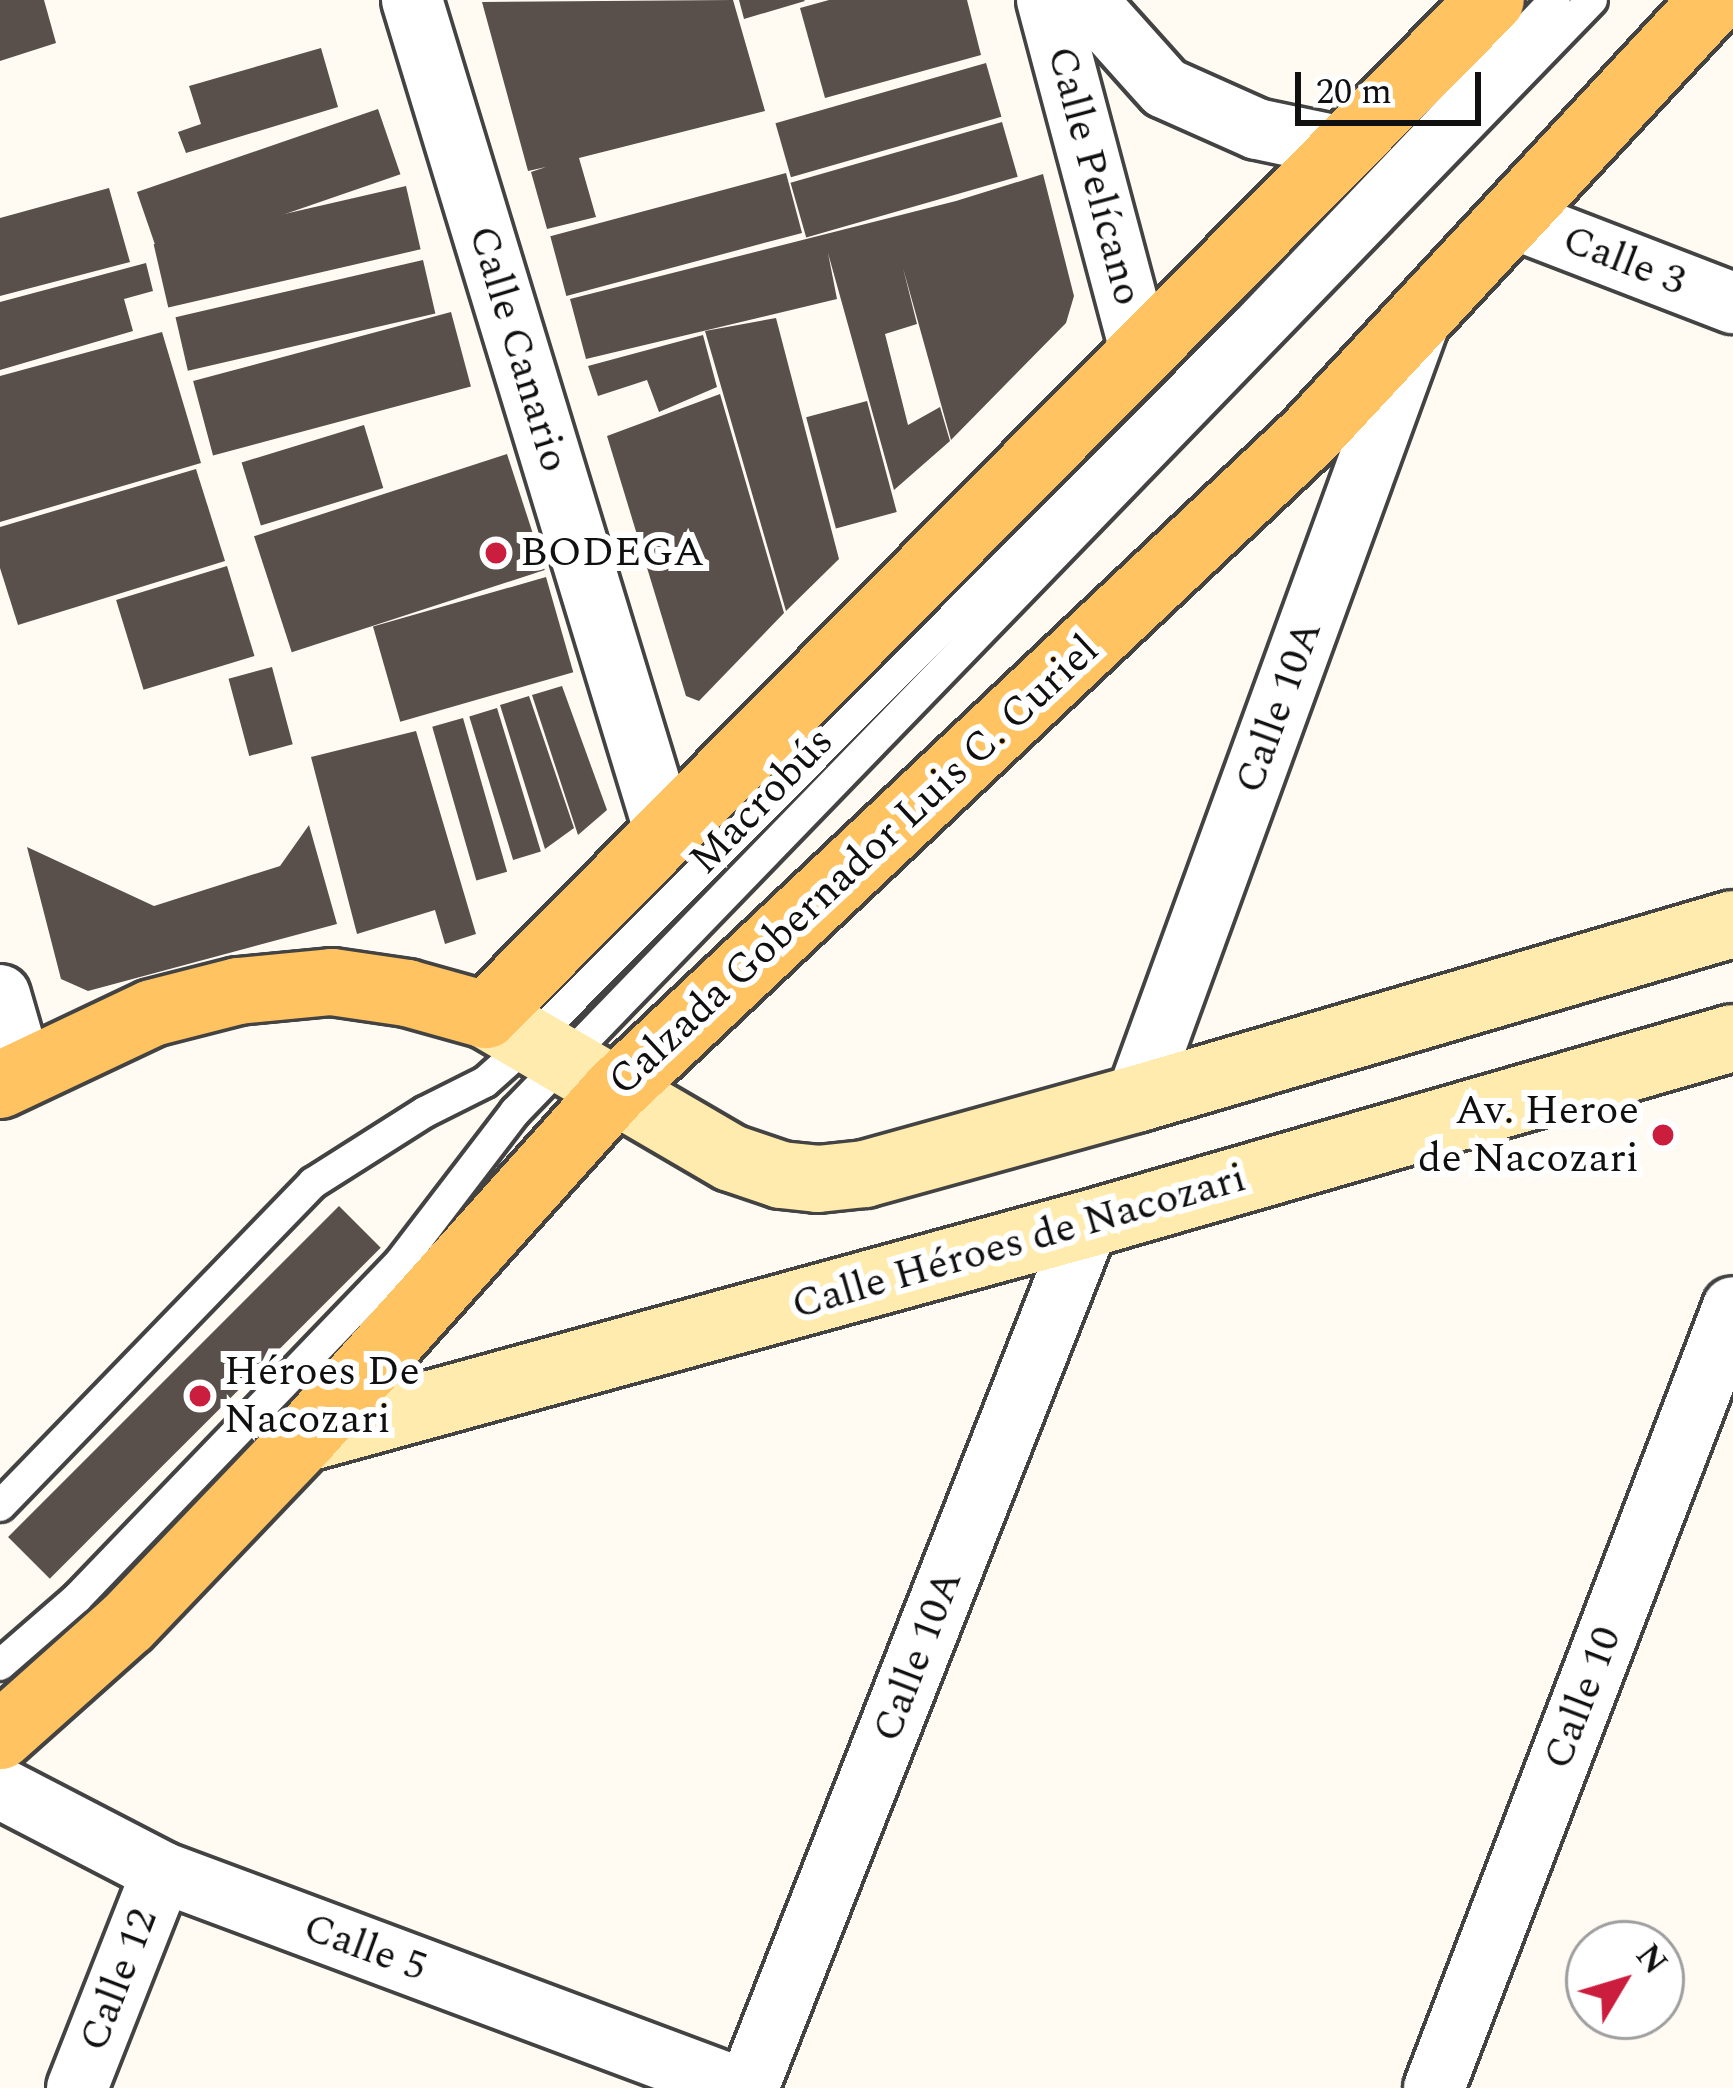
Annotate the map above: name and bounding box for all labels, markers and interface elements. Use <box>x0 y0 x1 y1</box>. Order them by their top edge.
street label: Calle Pelícano <box>1035 41 1153 311</box>
scale bar <box>1301 48 1487 122</box>
text: 20 m <box>1316 65 1392 120</box>
street label: Calle 3 <box>1556 215 1692 307</box>
street label: Calle Canario <box>457 220 579 478</box>
place label: BODEGA <box>520 528 704 578</box>
marker: BODEGA <box>483 540 509 566</box>
street label: Calle 10A <box>1225 614 1333 800</box>
street label: Calzada Gobernador Luis C. Curiel <box>598 625 1110 1107</box>
street label: Macrobús <box>680 717 844 885</box>
place label: Av. Heroe de Nacozari <box>1418 1086 1639 1184</box>
marker: Av. Heroe de Nacozari <box>1650 1122 1676 1148</box>
street label: Calle Héroes de Nacozari <box>786 1153 1252 1331</box>
place label: Héroes De Nacozari <box>224 1347 420 1446</box>
marker: Héroes De Nacozari <box>187 1383 213 1409</box>
street label: Calle 10A <box>862 1563 974 1749</box>
street label: Calle 10 <box>1533 1620 1633 1776</box>
street label: Calle 12 <box>69 1902 169 2058</box>
street label: Calle 5 <box>297 1903 433 1993</box>
north arrow <box>1565 1920 1685 2040</box>
text: N <box>1623 1934 1679 1986</box>

